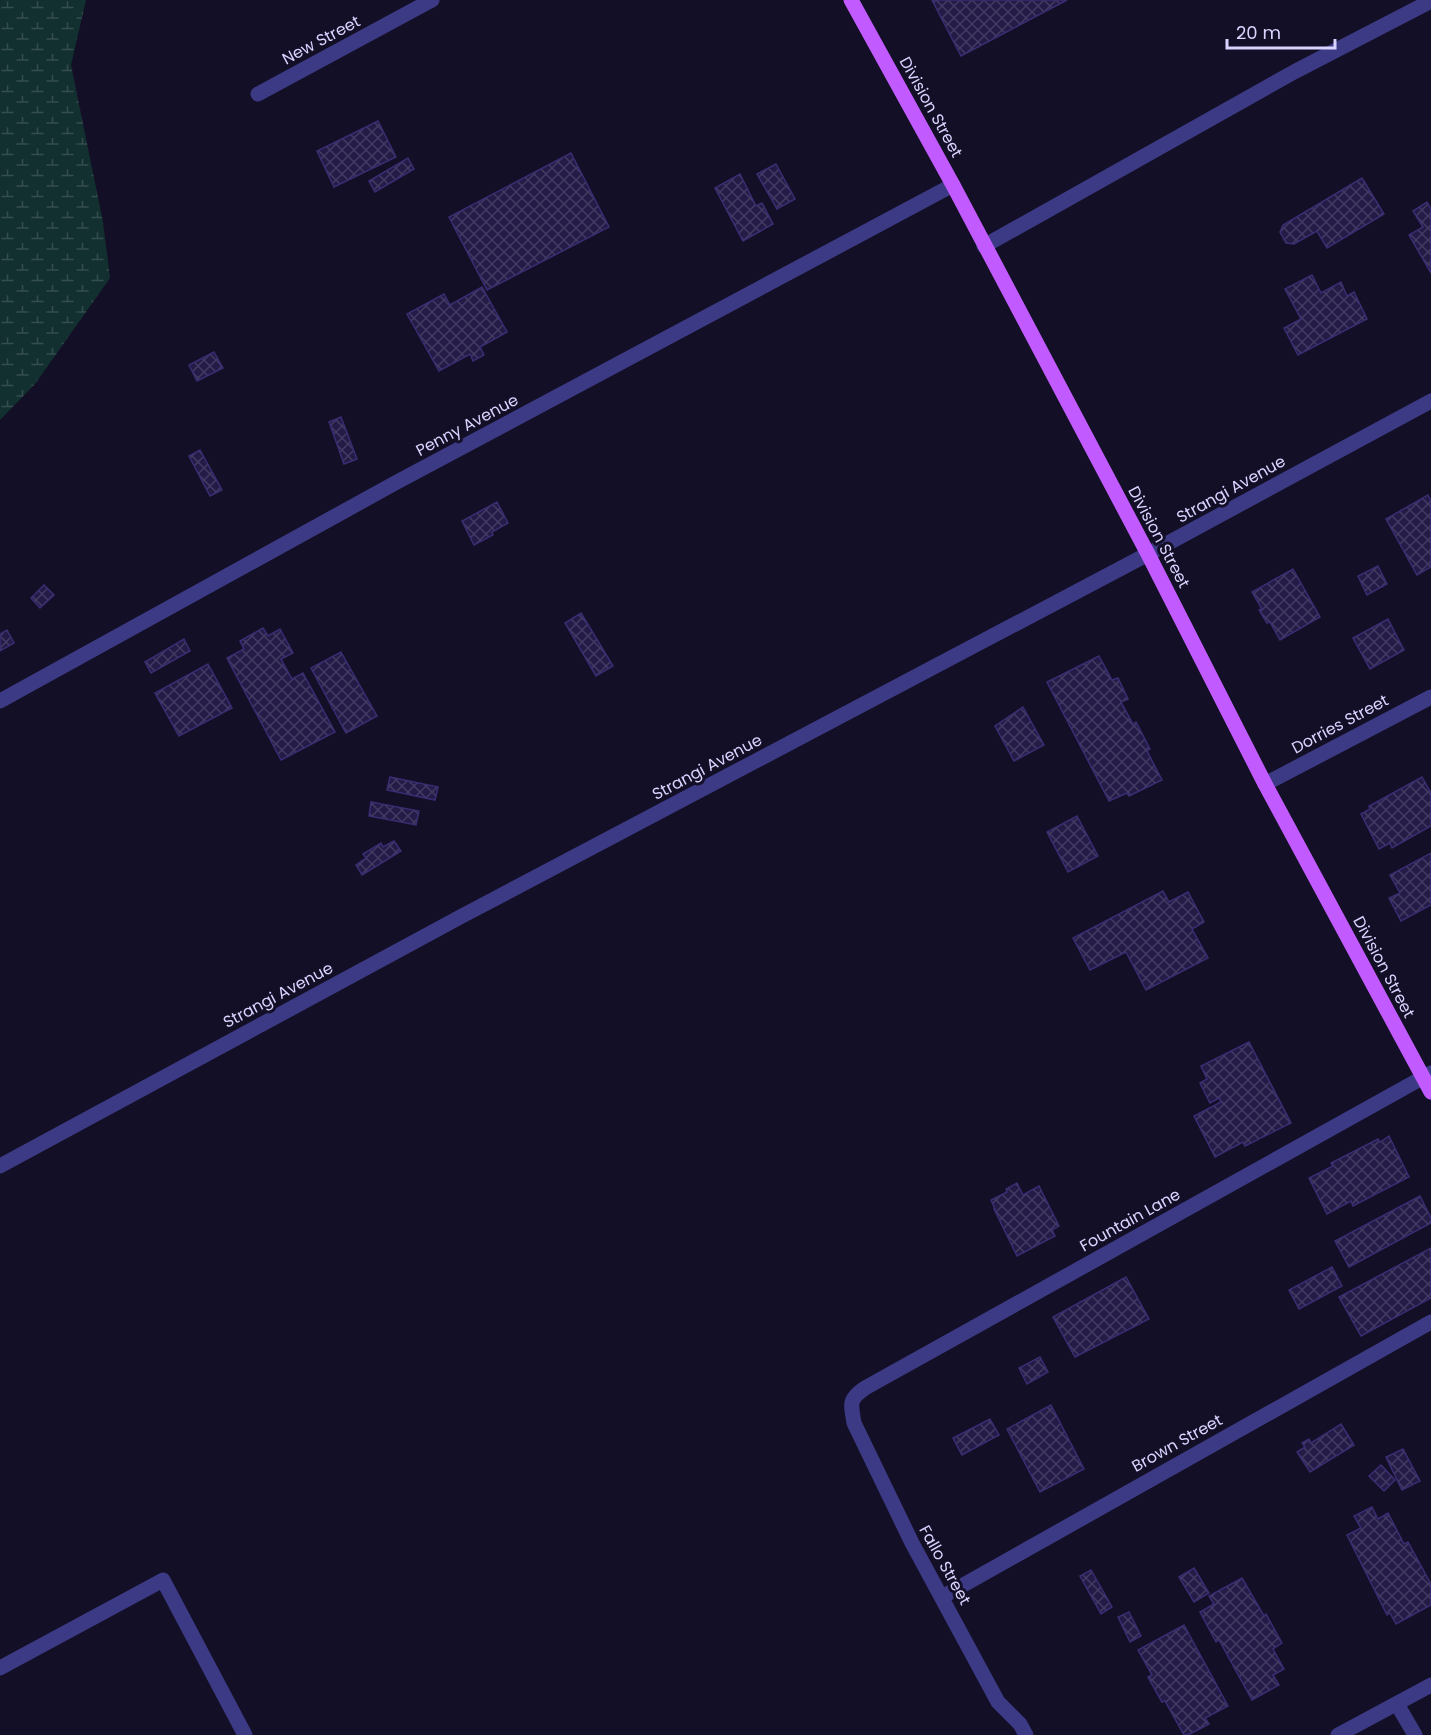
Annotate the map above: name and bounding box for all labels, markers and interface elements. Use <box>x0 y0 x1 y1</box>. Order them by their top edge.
street label: New Street <box>278 10 364 70</box>
scale bar <box>1227 12 1335 50</box>
text: 20 m <box>1236 20 1281 45</box>
street label: Division Street <box>894 52 968 162</box>
street label: Penny Avenue <box>412 388 522 462</box>
street label: Strangi Avenue <box>1172 449 1290 528</box>
street label: Division Street <box>1123 482 1196 592</box>
street label: Dorries Street <box>1287 689 1393 759</box>
street label: Strangi Avenue <box>648 728 766 806</box>
street label: Division Street <box>1348 912 1421 1022</box>
street label: Strangi Avenue <box>219 956 337 1034</box>
street label: Fountain Lane <box>1076 1183 1185 1257</box>
street label: Brown Street <box>1127 1408 1227 1477</box>
street label: Fallo Street <box>914 1521 976 1609</box>

